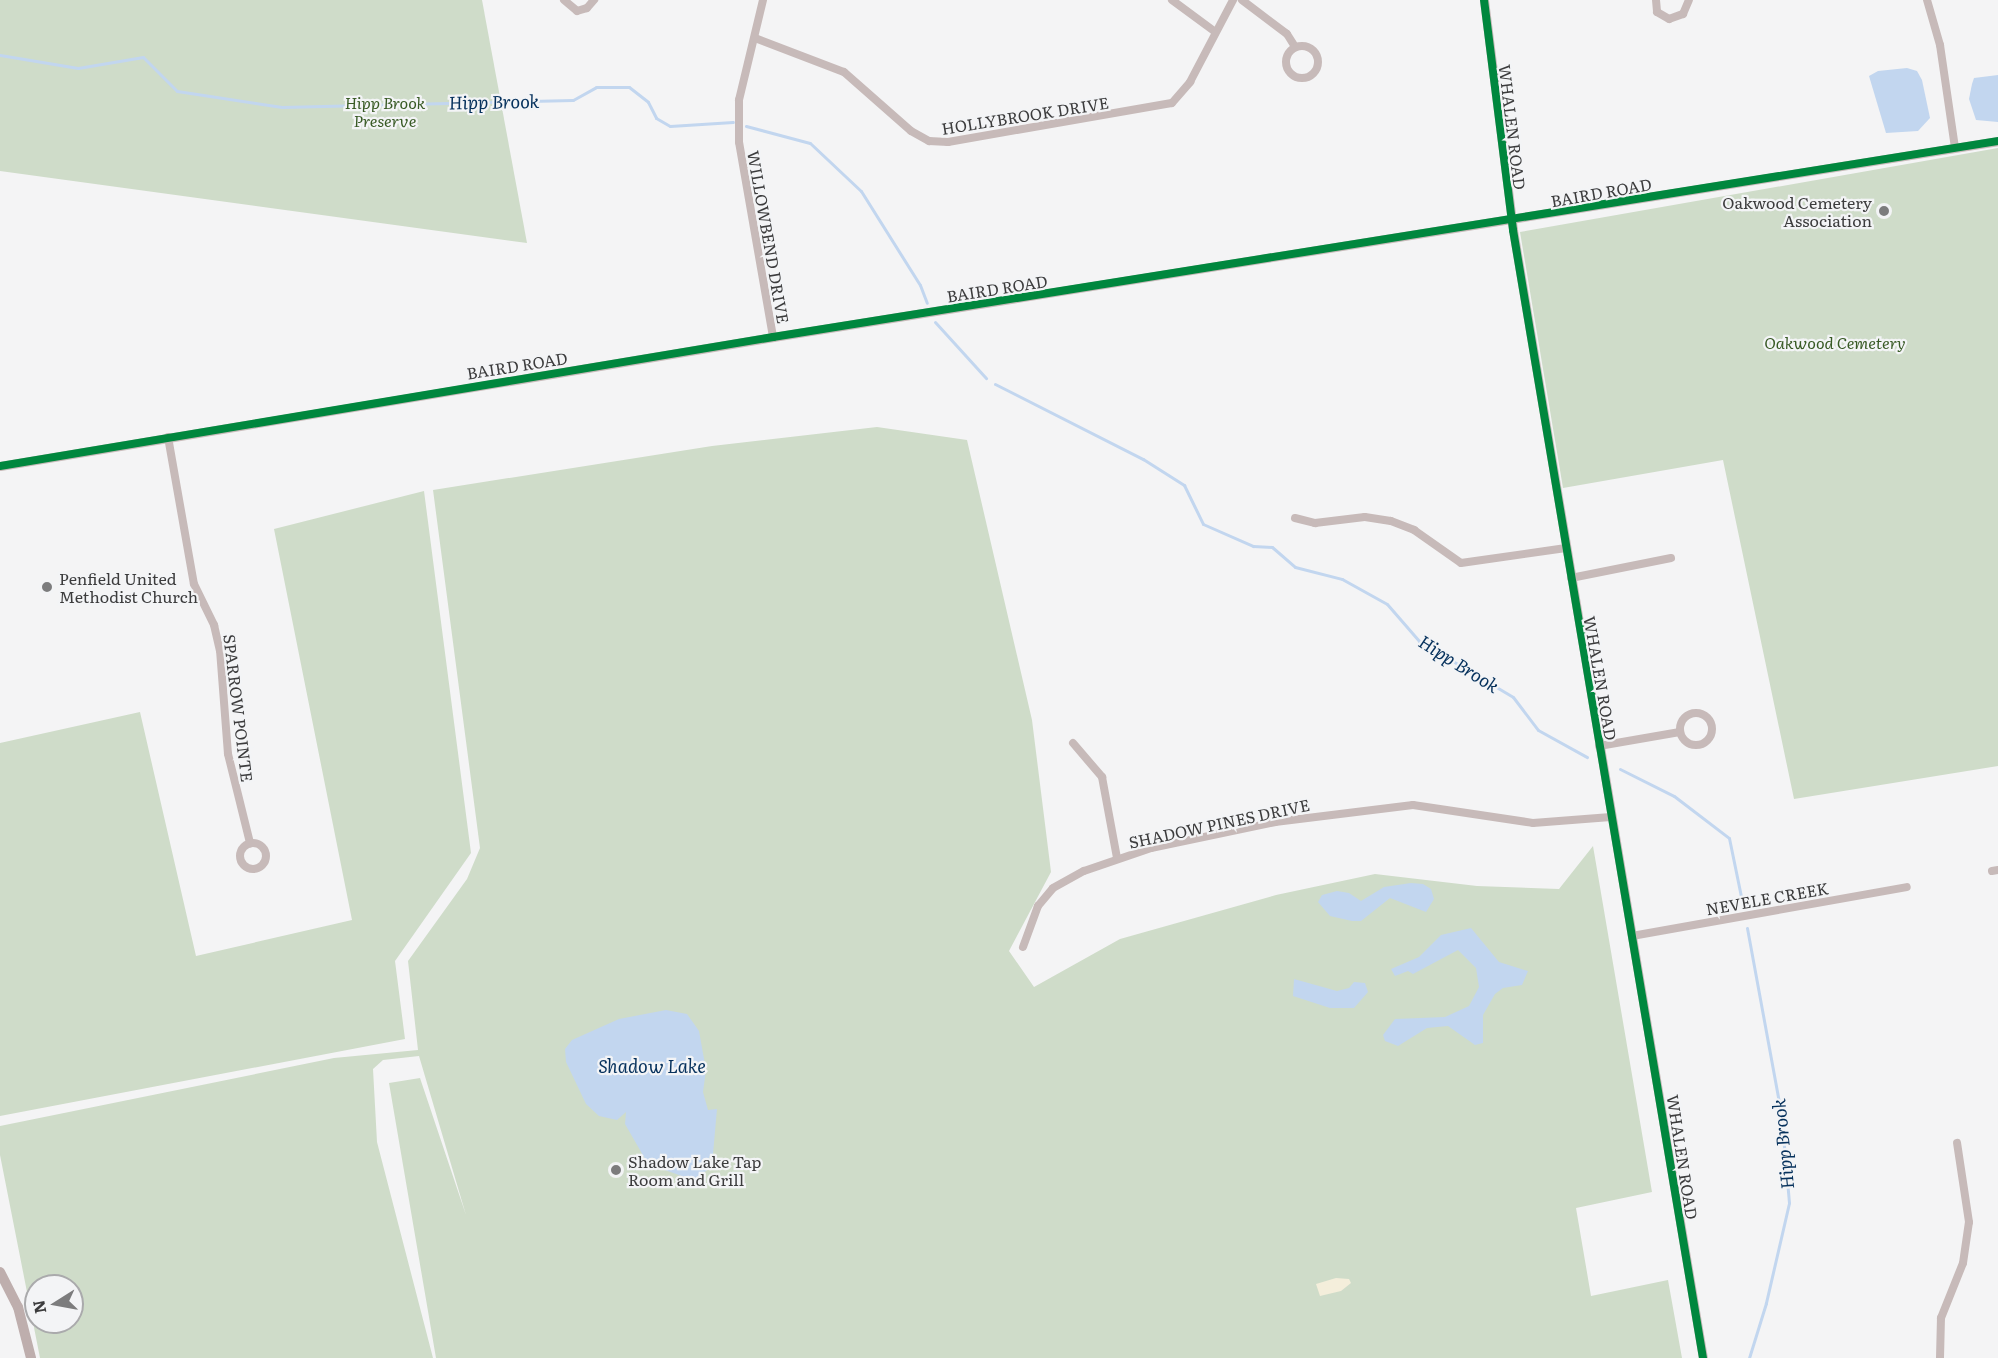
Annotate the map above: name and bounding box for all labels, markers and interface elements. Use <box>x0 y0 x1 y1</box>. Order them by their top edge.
street label: WHALEN ROAD <box>1496 63 1530 191</box>
water label: Hipp Brook <box>448 90 540 114</box>
park label: Hipp Brook Preserve <box>345 92 425 130</box>
street label: HOLLYBROOK DRIVE <box>940 92 1110 138</box>
street label: WILLOWBEND DRIVE <box>744 149 794 325</box>
street label: BAIRD ROAD <box>1549 174 1653 210</box>
place label: Oakwood Cemetery Association <box>1722 192 1872 230</box>
marker: Oakwood Cemetery Association <box>1877 204 1891 218</box>
street label: BAIRD ROAD <box>945 271 1049 305</box>
park label: Oakwood Cemetery <box>1764 332 1906 352</box>
street label: BAIRD ROAD <box>465 348 569 382</box>
place label: Penfield United Methodist Church <box>59 568 198 606</box>
marker: Penfield United Methodist Church <box>40 580 54 594</box>
street label: WHALEN ROAD <box>1581 614 1621 742</box>
water label: Hipp Brook <box>1415 631 1503 697</box>
street label: SPARROW POINTE <box>220 633 258 783</box>
street label: SHADOW PINES DRIVE <box>1127 794 1311 852</box>
street label: NEVELE CREEK <box>1704 878 1830 918</box>
water label: Shadow Lake <box>598 1055 706 1077</box>
street label: WHALEN ROAD <box>1664 1093 1702 1221</box>
water label: Hipp Brook <box>1768 1098 1798 1190</box>
place label: Shadow Lake Tap Room and Grill <box>628 1151 761 1189</box>
marker: Shadow Lake Tap Room and Grill <box>609 1163 623 1177</box>
north arrow <box>24 1274 84 1334</box>
text: N <box>25 1298 51 1316</box>

